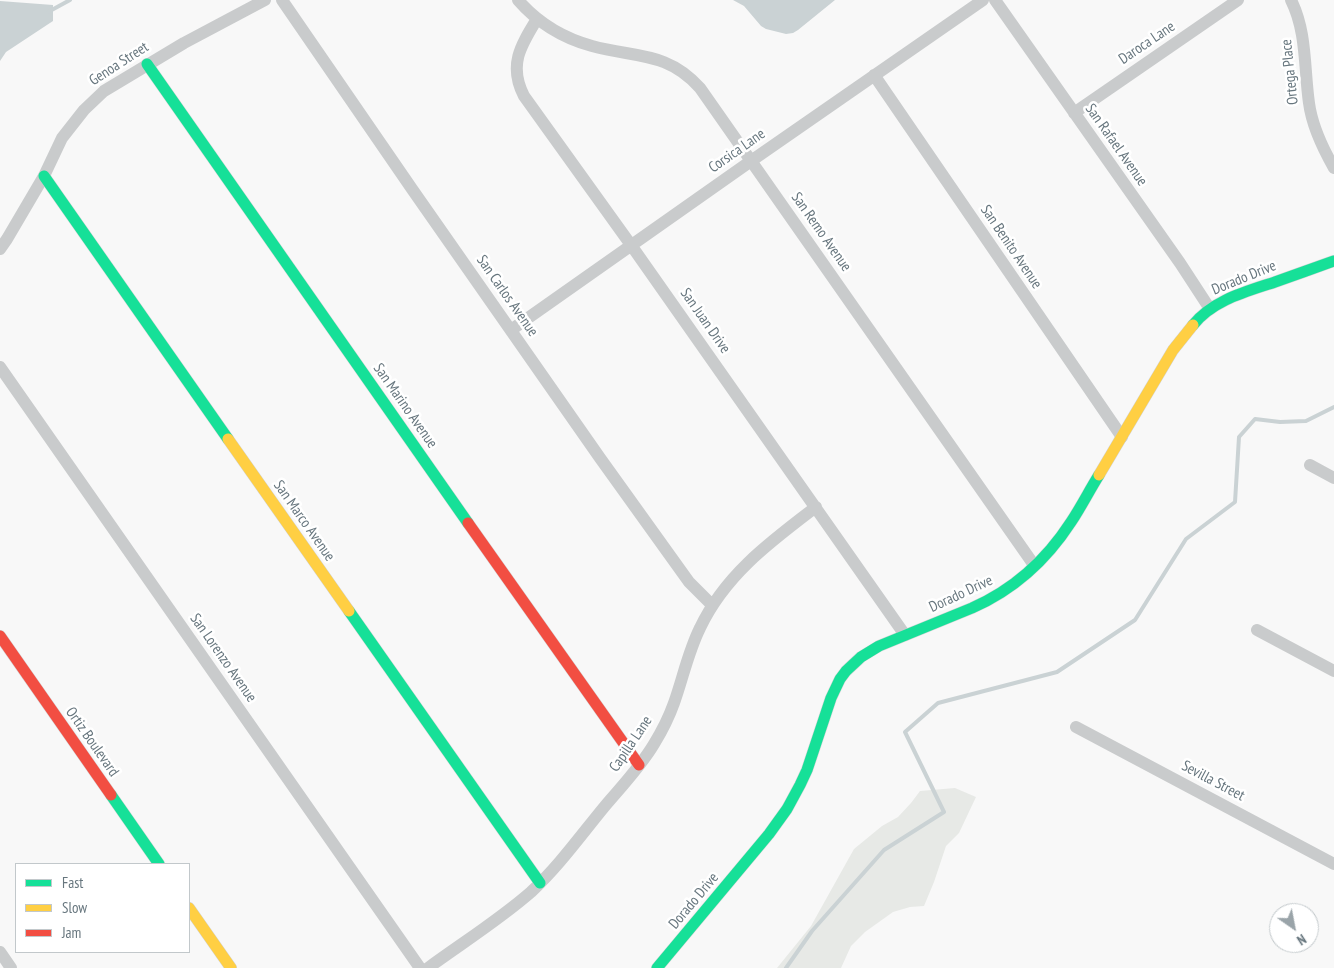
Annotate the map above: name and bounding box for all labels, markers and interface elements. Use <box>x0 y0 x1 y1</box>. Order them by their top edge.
street label: Daroca Lane <box>1116 18 1178 68</box>
street label: Genoa Street <box>86 38 152 90</box>
street label: Ortega Place <box>1278 38 1302 106</box>
street label: San Rafael Avenue <box>1081 101 1151 189</box>
street label: Corsica Lane <box>705 125 769 177</box>
street label: San Remo Avenue <box>787 189 855 275</box>
street label: San Benito Avenue <box>976 202 1046 292</box>
street label: San Carlos Avenue <box>472 252 542 340</box>
street label: Dorado Drive <box>1209 257 1279 299</box>
street label: San Juan Drive <box>676 285 734 357</box>
street label: San Marino Avenue <box>369 360 441 452</box>
street label: San Marco Avenue <box>270 477 338 565</box>
street label: Dorado Drive <box>926 572 996 616</box>
street label: San Lorenzo Avenue <box>186 610 260 706</box>
street label: Ortiz Boulevard <box>62 704 122 780</box>
street label: Capilla Lane <box>606 713 656 775</box>
street label: Sevilla Street <box>1178 757 1248 805</box>
legend <box>15 863 190 953</box>
street label: Dorado Drive <box>665 869 723 933</box>
text: Fast <box>62 873 83 892</box>
text: Slow <box>62 898 87 917</box>
north arrow <box>1269 903 1319 953</box>
text: Jam <box>62 923 81 942</box>
text: N <box>1294 930 1310 949</box>

